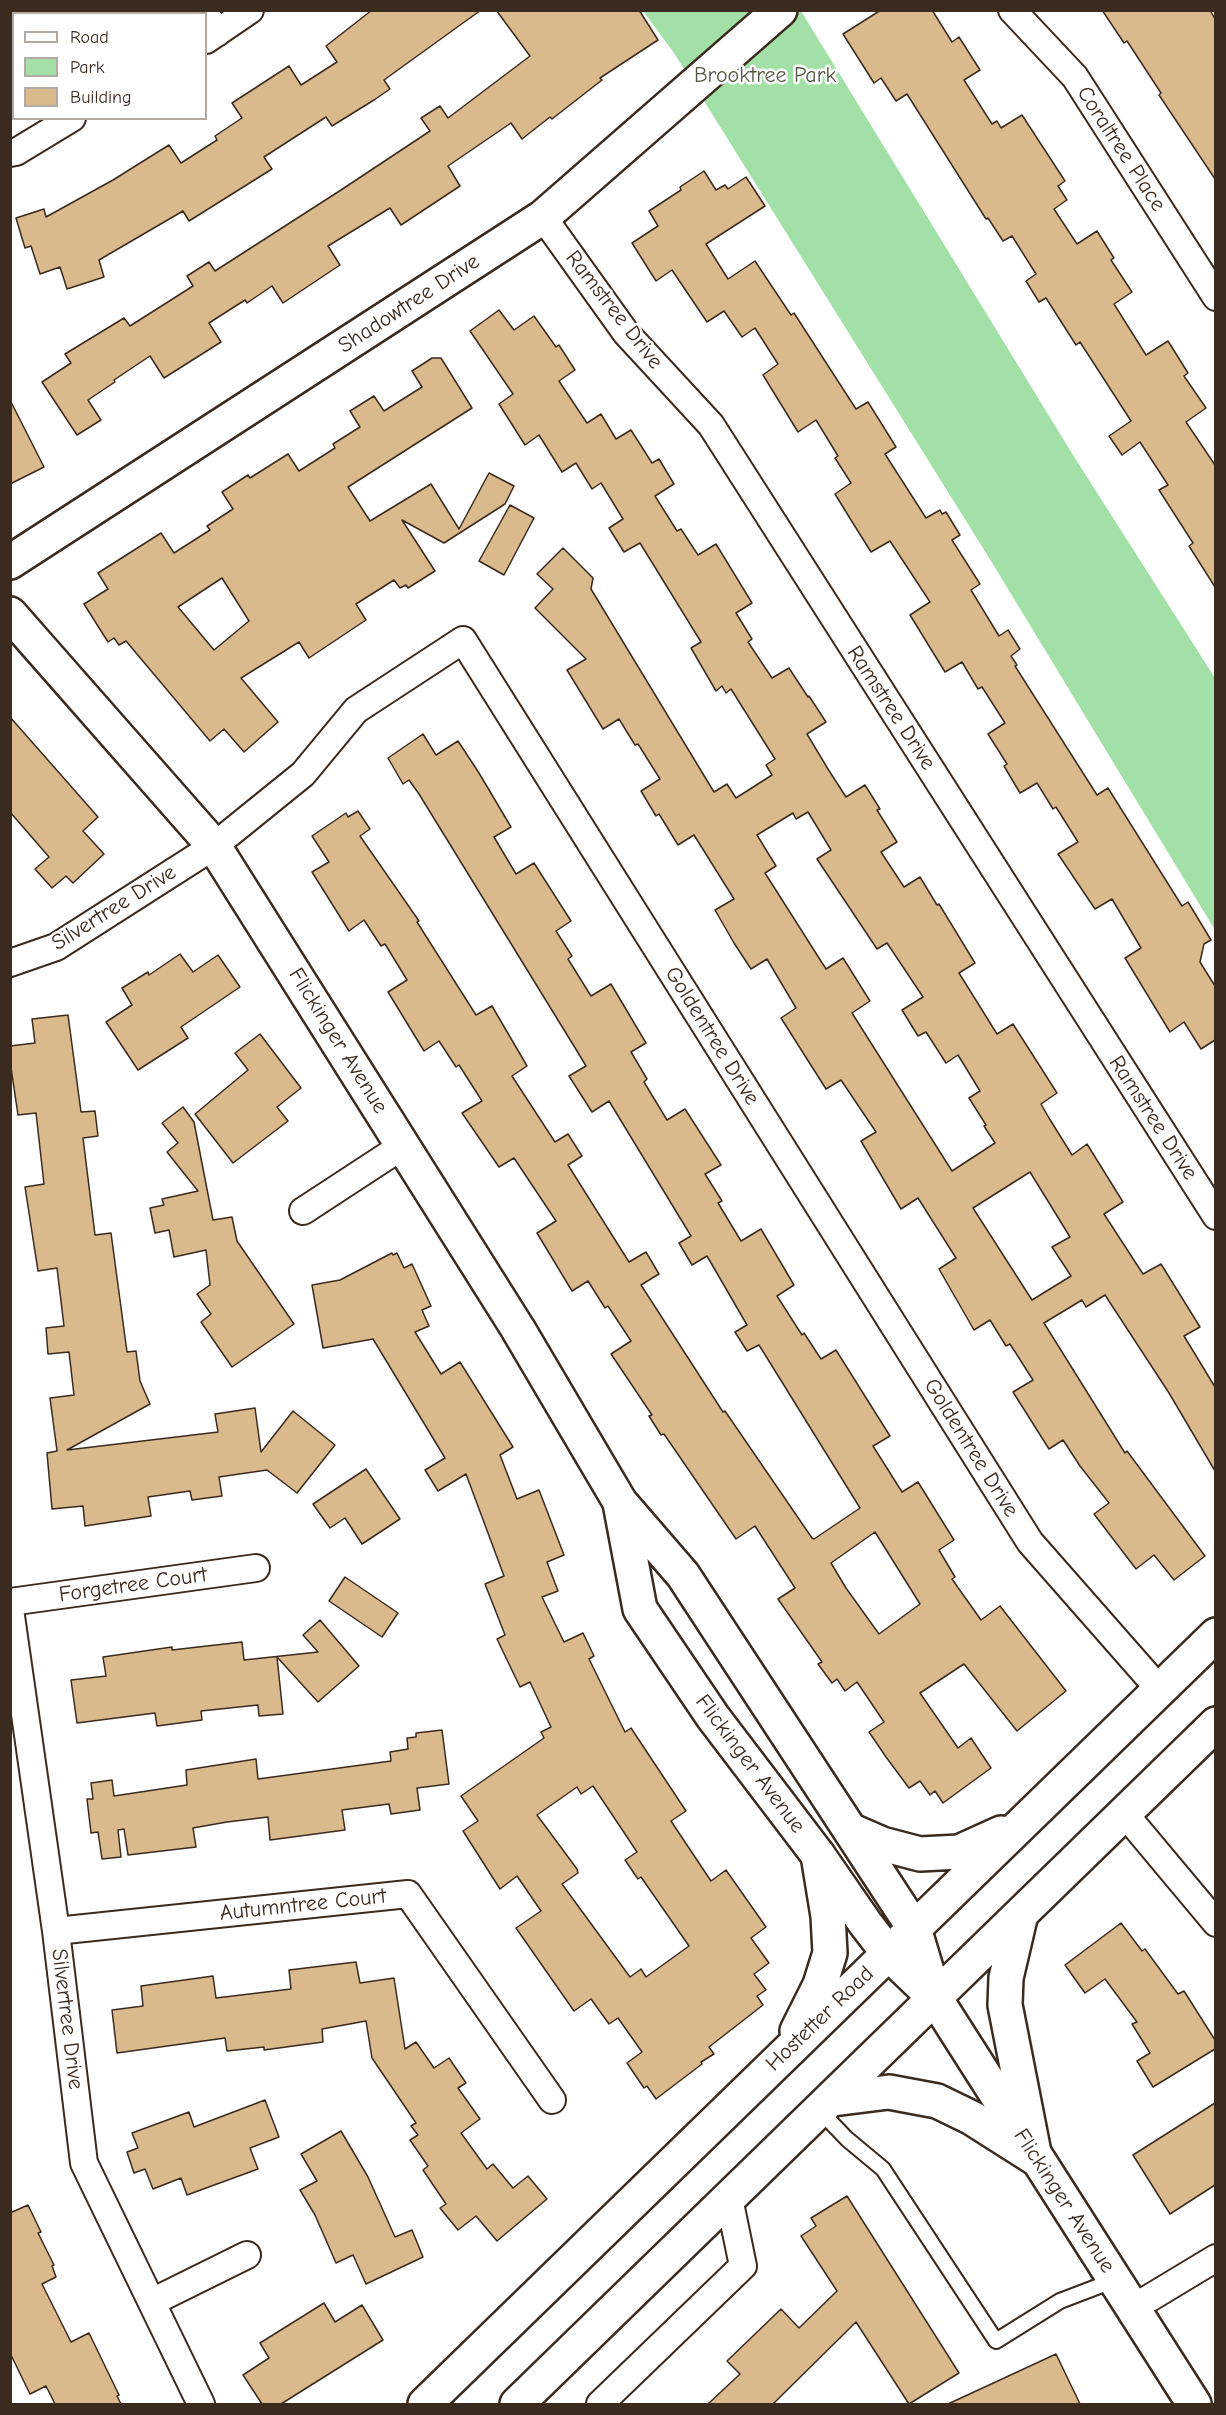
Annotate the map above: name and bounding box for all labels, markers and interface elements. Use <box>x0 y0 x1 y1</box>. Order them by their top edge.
legend <box>12 12 207 120</box>
text: Road <box>70 27 109 48</box>
text: Park <box>70 57 104 78</box>
park label: Brooktree Park <box>694 63 836 89</box>
street label: Coraltree Place <box>1071 82 1171 216</box>
text: Building <box>70 87 132 108</box>
street label: Ramstree Drive <box>560 246 668 374</box>
street label: Shadowtree Drive <box>333 249 485 359</box>
street label: Ramstree Drive <box>841 641 941 775</box>
street label: Silvertree Drive <box>47 859 181 957</box>
street label: Goldentree Drive <box>659 962 765 1110</box>
street label: Flickinger Avenue <box>283 963 393 1119</box>
street label: Ramstree Drive <box>1103 1051 1203 1185</box>
street label: Goldentree Drive <box>918 1374 1024 1522</box>
street label: Forgetree Court <box>57 1562 209 1608</box>
street label: Flickinger Avenue <box>689 1690 811 1838</box>
street label: Autumntree Court <box>218 1883 388 1927</box>
street label: Silvertree Drive <box>45 1947 89 2091</box>
street label: Hostetter Road <box>761 1961 879 2077</box>
street label: Flickinger Avenue <box>1008 2124 1120 2278</box>

